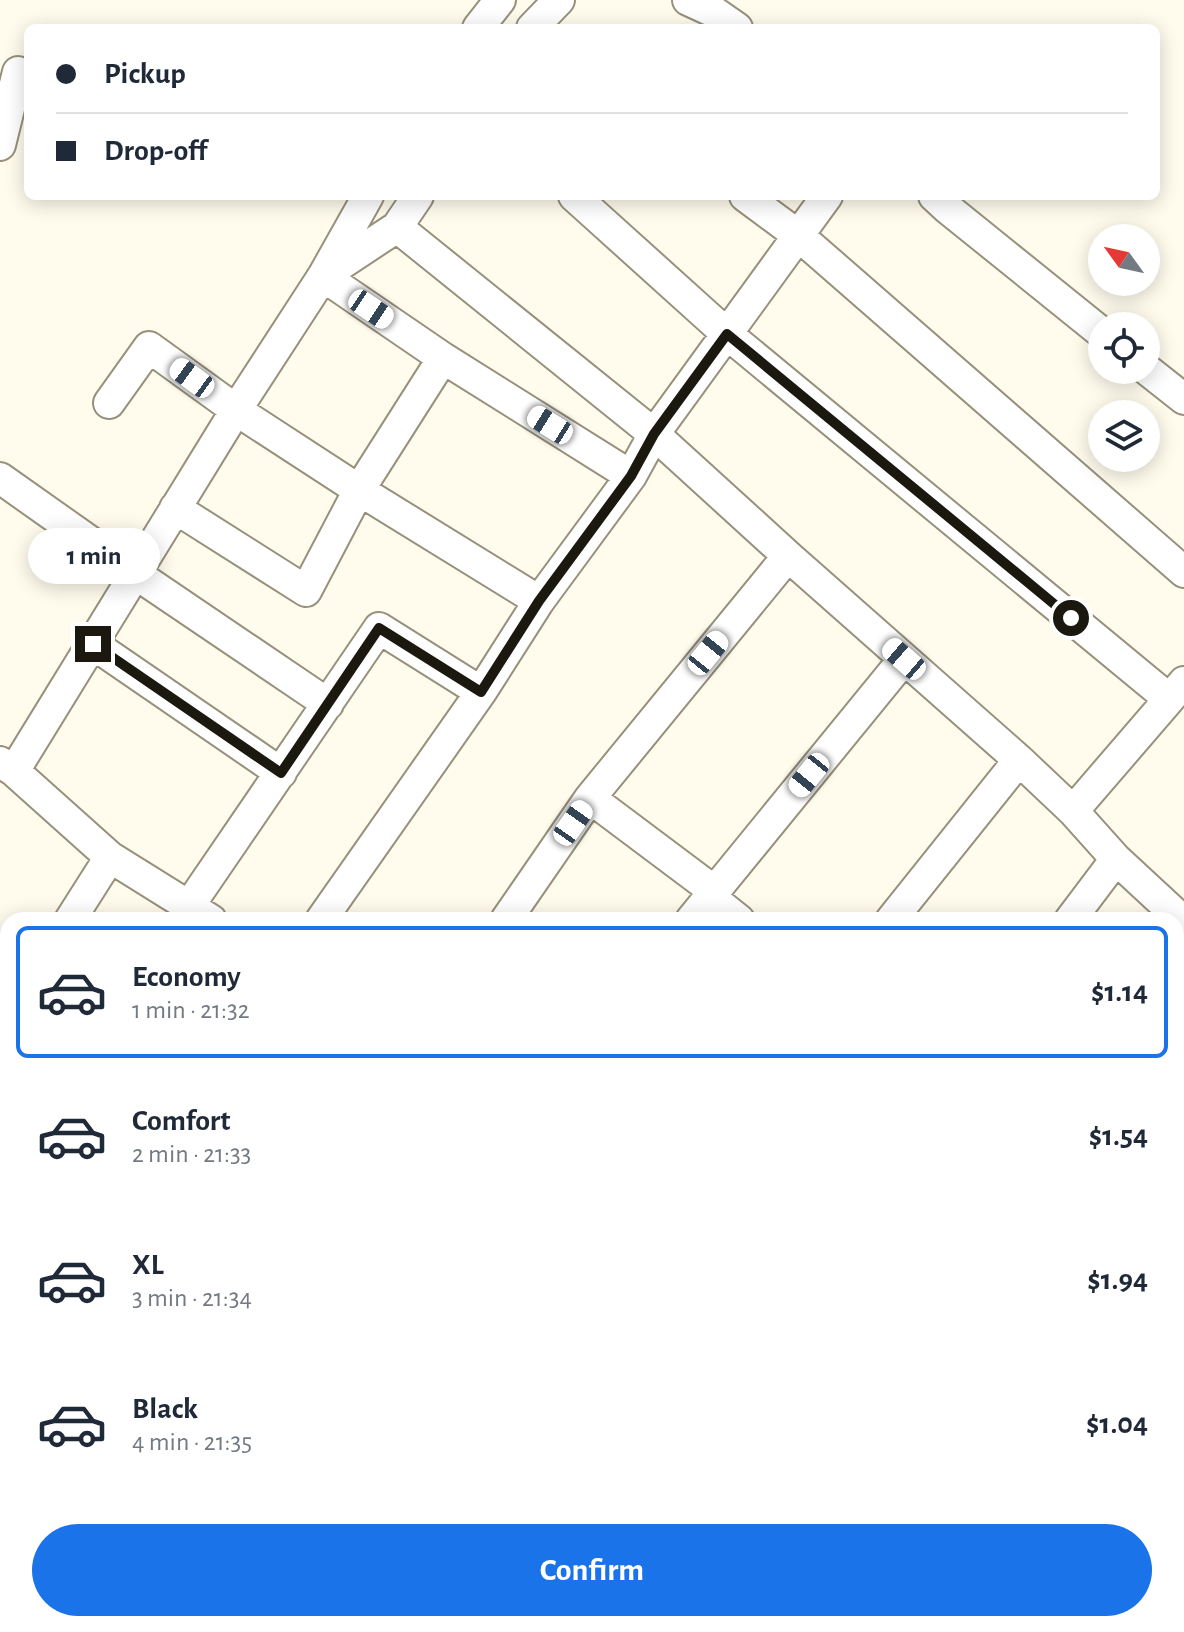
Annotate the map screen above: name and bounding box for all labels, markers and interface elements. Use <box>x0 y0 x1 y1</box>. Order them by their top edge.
text: Pickup <box>104 59 186 89</box>
text: Drop-off <box>104 136 207 166</box>
north arrow <box>1088 224 1160 296</box>
map controls <box>1088 224 1160 472</box>
car <box>344 286 398 332</box>
button: locate <box>1088 312 1160 384</box>
car <box>166 354 218 402</box>
button: layers <box>1088 400 1160 472</box>
car <box>523 402 577 448</box>
callout: 1 min <box>27 528 159 584</box>
text: 1 min <box>67 543 121 569</box>
route start <box>1053 600 1089 636</box>
route end <box>75 626 111 662</box>
car <box>684 627 732 679</box>
car <box>878 634 930 684</box>
car <box>785 749 833 801</box>
car <box>549 796 597 850</box>
icon: car <box>36 956 108 1028</box>
text: Economy <box>132 962 241 992</box>
text: $1.14 <box>1091 977 1148 1007</box>
text: 1 min · 21:32 <box>132 997 250 1023</box>
icon: car <box>36 1100 108 1172</box>
text: Comfort <box>132 1106 231 1136</box>
text: $1.54 <box>1089 1121 1148 1151</box>
text: 2 min · 21:33 <box>132 1141 251 1167</box>
icon: car <box>36 1244 108 1316</box>
text: XL <box>132 1250 164 1280</box>
text: $1.94 <box>1087 1265 1148 1295</box>
text: 3 min · 21:34 <box>132 1285 252 1311</box>
icon: car <box>36 1388 108 1460</box>
text: Black <box>132 1394 198 1424</box>
text: $1.04 <box>1086 1409 1148 1439</box>
text: 4 min · 21:35 <box>132 1429 252 1455</box>
button: Confirm <box>32 1524 1152 1616</box>

